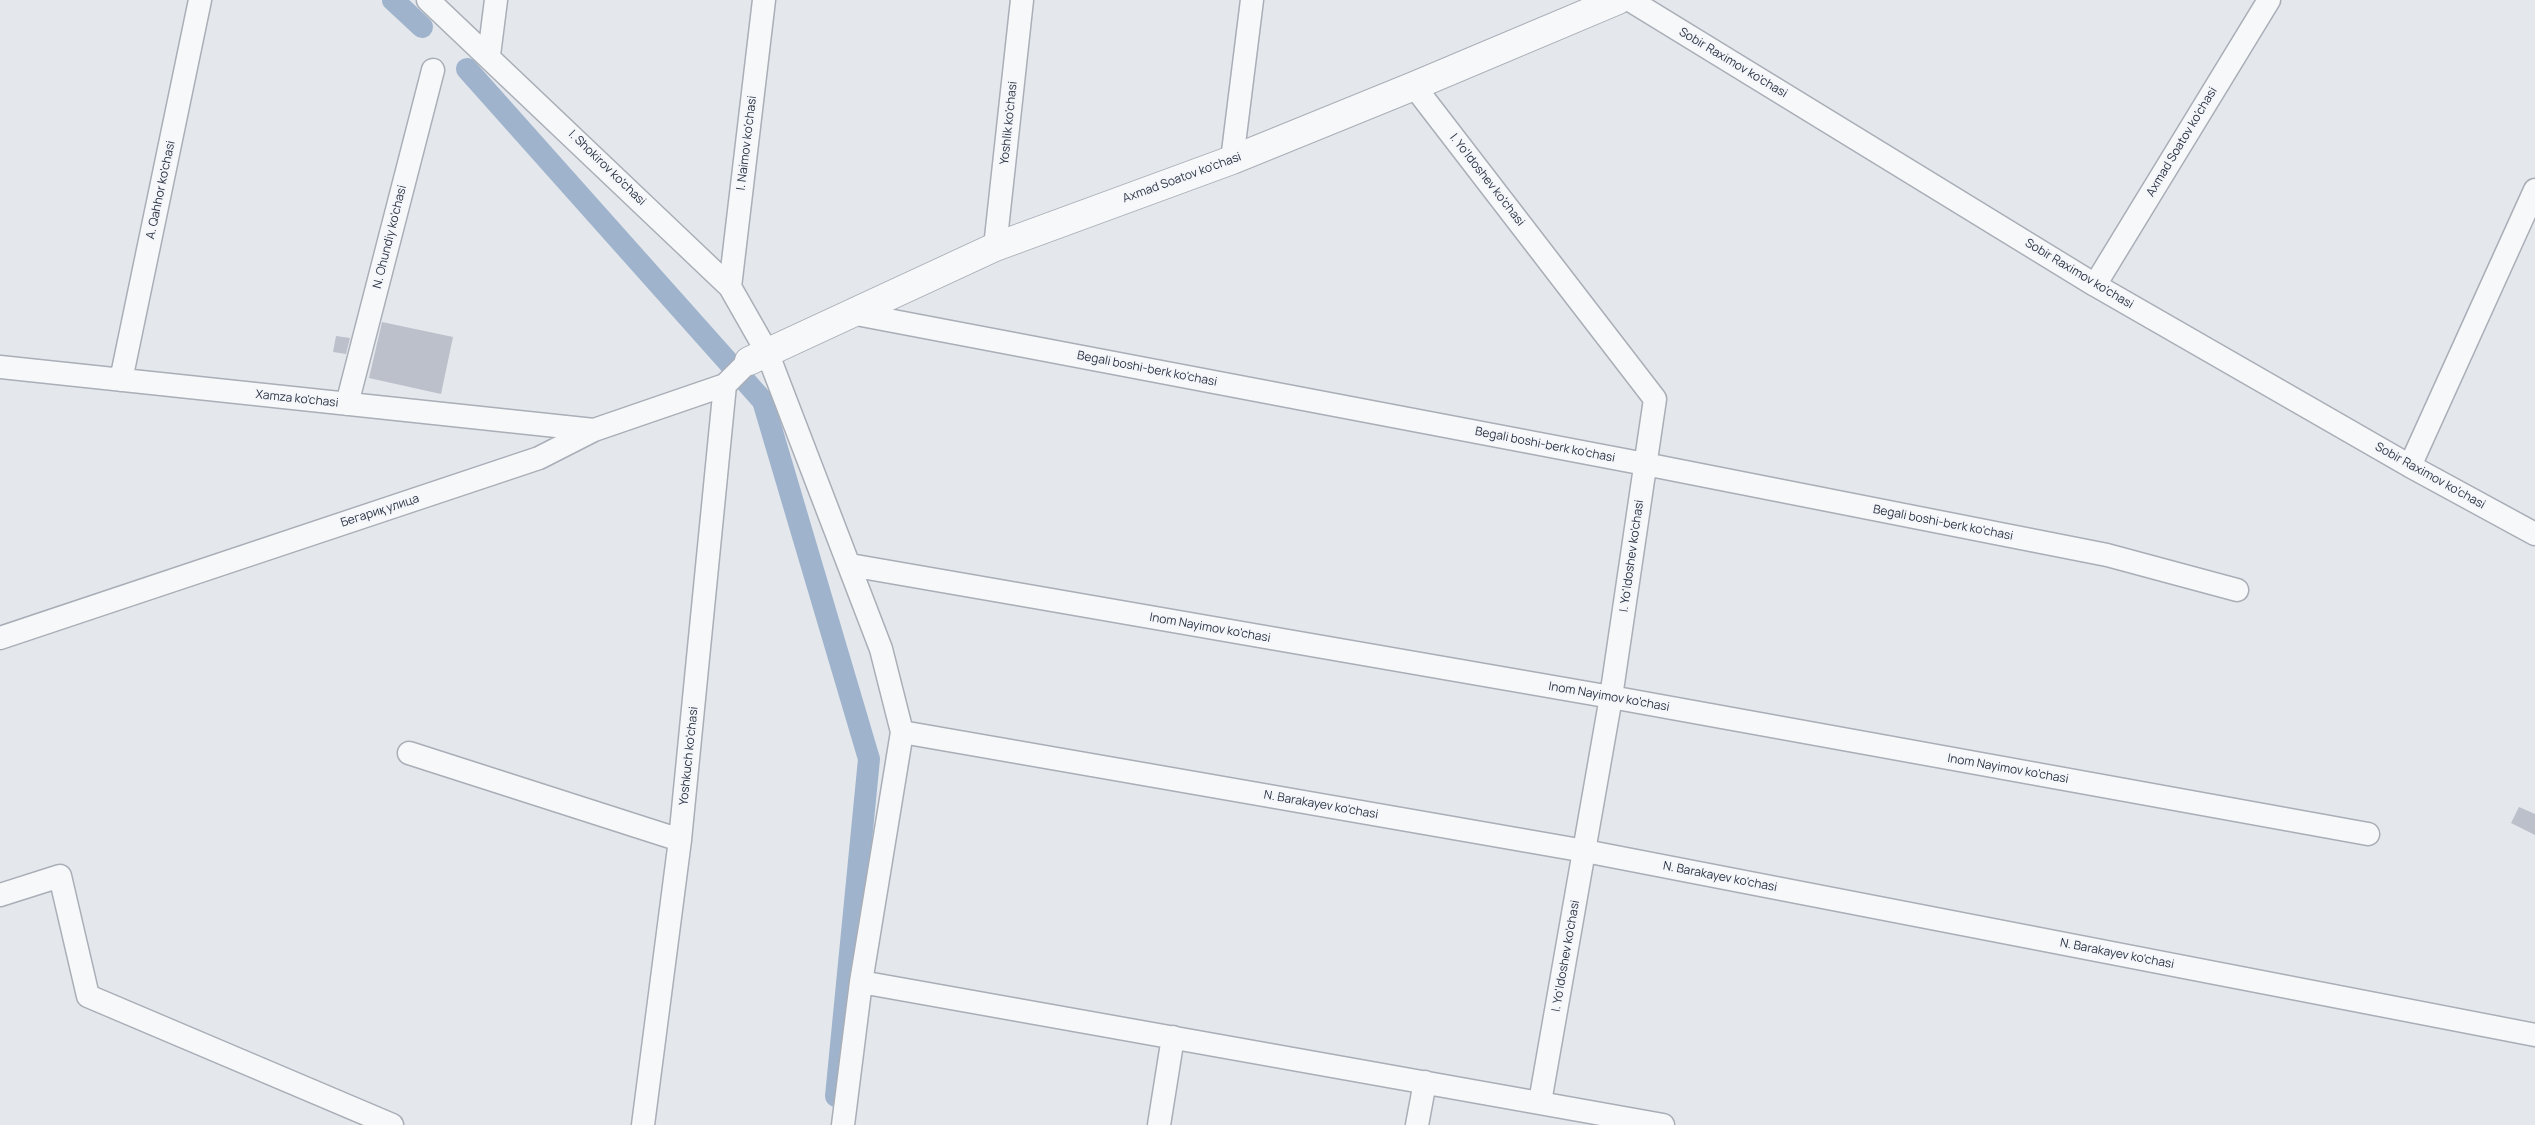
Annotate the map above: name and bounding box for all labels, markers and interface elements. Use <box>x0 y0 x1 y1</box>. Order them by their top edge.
street label: Sobir Raximov ko'chasi <box>1676 25 1790 101</box>
street label: Yoshlik ko'chasi <box>997 80 1021 166</box>
street label: Axmad Soatov ko'chasi <box>2144 85 2220 199</box>
street label: I. Naimov ko'chasi <box>734 95 760 191</box>
street label: I. Shokirov ko'chasi <box>565 127 649 209</box>
street label: I. Yo'ldoshev ko'chasi <box>1447 131 1527 229</box>
street label: A. Qahhor ko'chasi <box>144 139 178 241</box>
street label: Axmad Soatov ko'chasi <box>1121 150 1243 206</box>
street label: N. Ohundiy ko'chasi <box>370 184 410 290</box>
street label: Sobir Raximov ko'chasi <box>2022 236 2136 312</box>
street label: Begali boshi-berk ko'chasi <box>1076 348 1218 390</box>
street label: Xamza ko'chasi <box>255 388 339 410</box>
street label: Begali boshi-berk ko'chasi <box>1474 424 1616 466</box>
street label: Sobir Raximov ko'chasi <box>2372 440 2488 512</box>
street label: Бегариқ улица <box>339 492 421 530</box>
street label: I. Yo'ldoshev ko'chasi <box>1617 499 1647 613</box>
street label: Begali boshi-berk ko'chasi <box>1872 502 2014 544</box>
street label: Inom Nayimov ko'chasi <box>1148 610 1272 646</box>
street label: Inom Nayimov ko'chasi <box>1547 679 1671 715</box>
street label: Yoshkuch ko'chasi <box>677 706 701 806</box>
street label: Inom Nayimov ko'chasi <box>1946 751 2070 787</box>
street label: N. Barakayev ko'chasi <box>1263 788 1379 822</box>
street label: N. Barakayev ko'chasi <box>1662 859 1778 895</box>
street label: I. Yo'ldoshev ko'chasi <box>1549 899 1583 1013</box>
street label: N. Barakayev ko'chasi <box>2059 936 2175 972</box>

